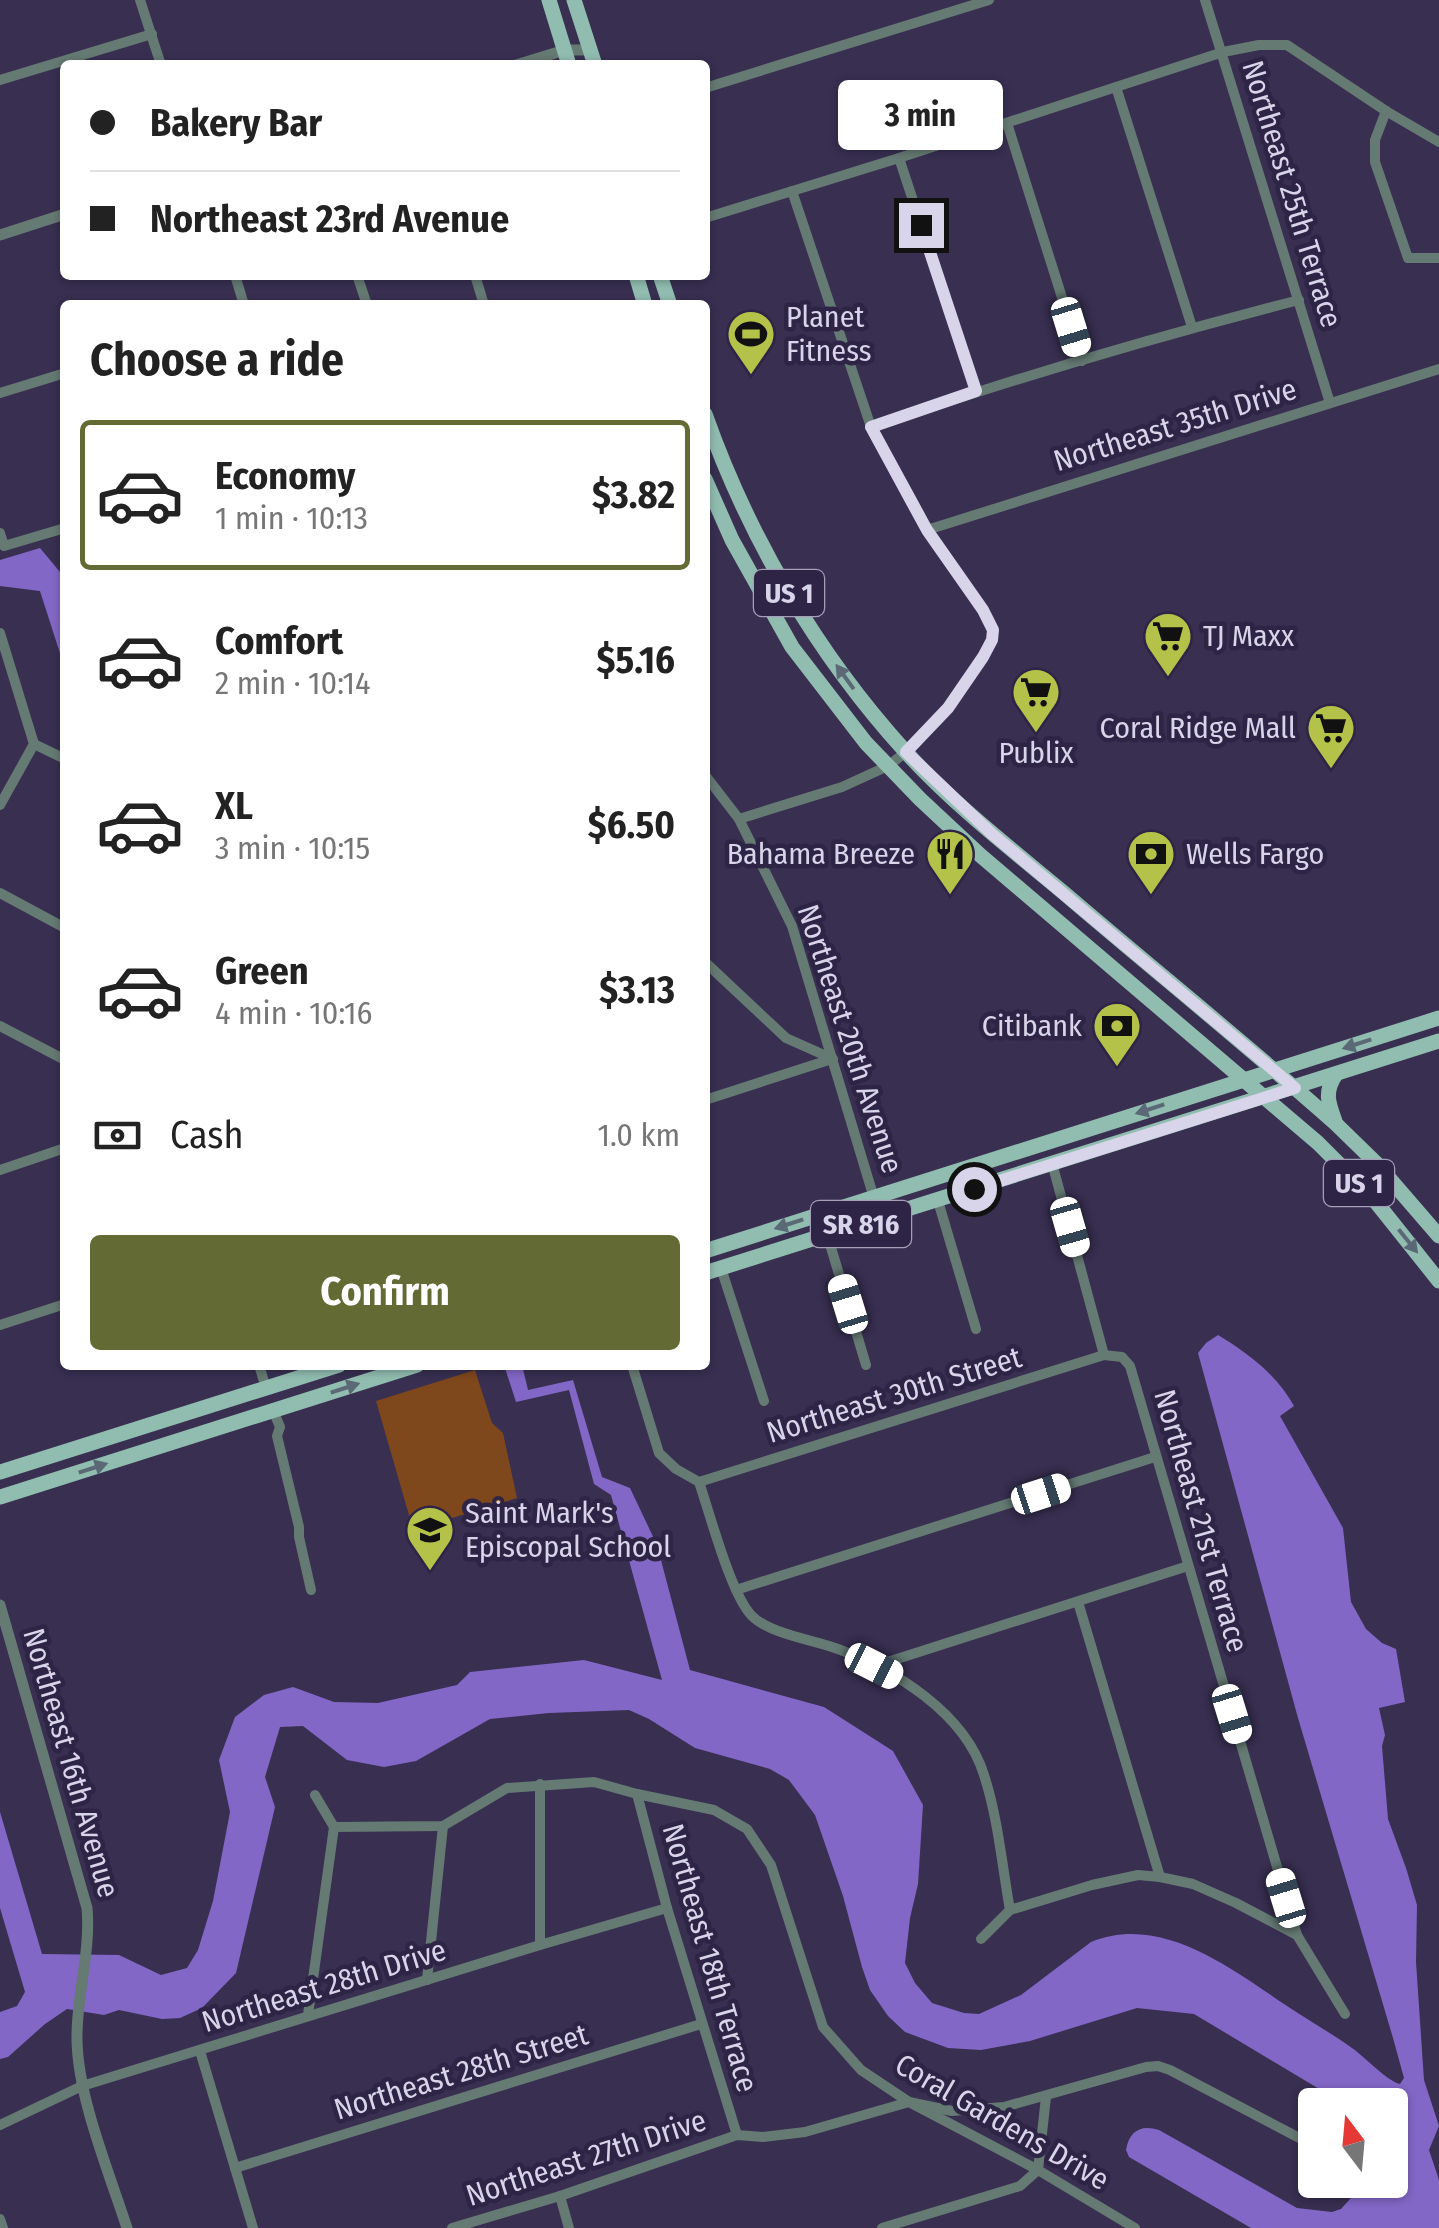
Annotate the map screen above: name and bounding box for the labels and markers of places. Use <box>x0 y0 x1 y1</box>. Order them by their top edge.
place label: Planet Fitness <box>786 299 872 369</box>
sports icon: Planet Fitness <box>725 308 777 376</box>
supermarket icon: TJ Maxx <box>1142 610 1194 678</box>
place label: TJ Maxx <box>1203 618 1295 654</box>
supermarket icon: Publix <box>1010 666 1062 734</box>
supermarket icon: Coral Ridge Mall <box>1305 702 1357 770</box>
place label: Coral Ridge Mall <box>1100 710 1296 746</box>
place label: Publix <box>998 735 1074 771</box>
restaurant icon: Bahama Breeze <box>924 828 976 896</box>
bank icon: Wells Fargo <box>1125 828 1177 896</box>
place label: Bahama Breeze <box>727 836 915 872</box>
place label: Wells Fargo <box>1186 836 1324 872</box>
bank icon: Citibank <box>1091 1000 1143 1068</box>
place label: Citibank <box>982 1008 1082 1044</box>
place label: Saint Mark's Episcopal School <box>465 1495 671 1565</box>
school or university icon: Saint Mark's Episcopal School <box>404 1504 456 1572</box>

